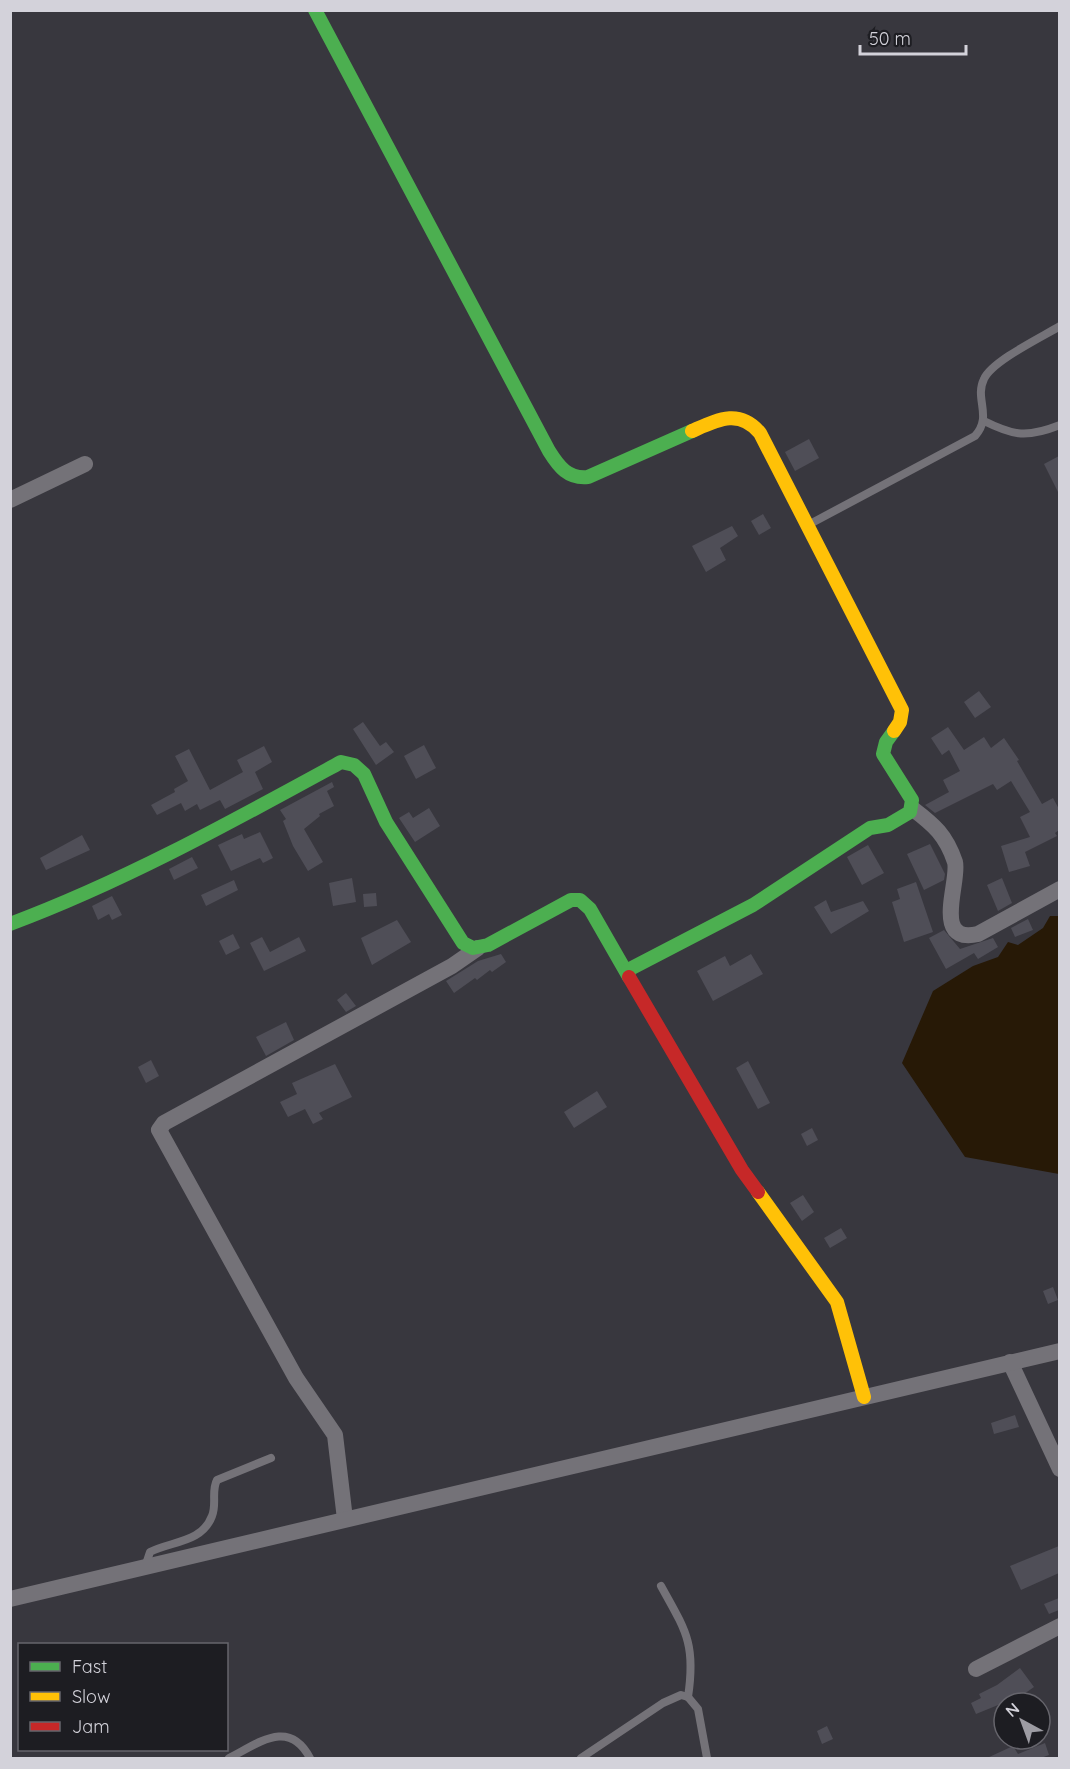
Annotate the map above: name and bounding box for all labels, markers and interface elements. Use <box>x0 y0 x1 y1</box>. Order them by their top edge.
scale bar <box>860 18 966 56</box>
text: 50 m <box>869 27 911 50</box>
legend <box>18 1643 228 1751</box>
text: Fast <box>72 1655 107 1678</box>
text: Slow <box>72 1685 110 1708</box>
north arrow <box>992 1691 1052 1751</box>
text: N <box>1001 1698 1023 1721</box>
text: Jam <box>72 1715 110 1738</box>

